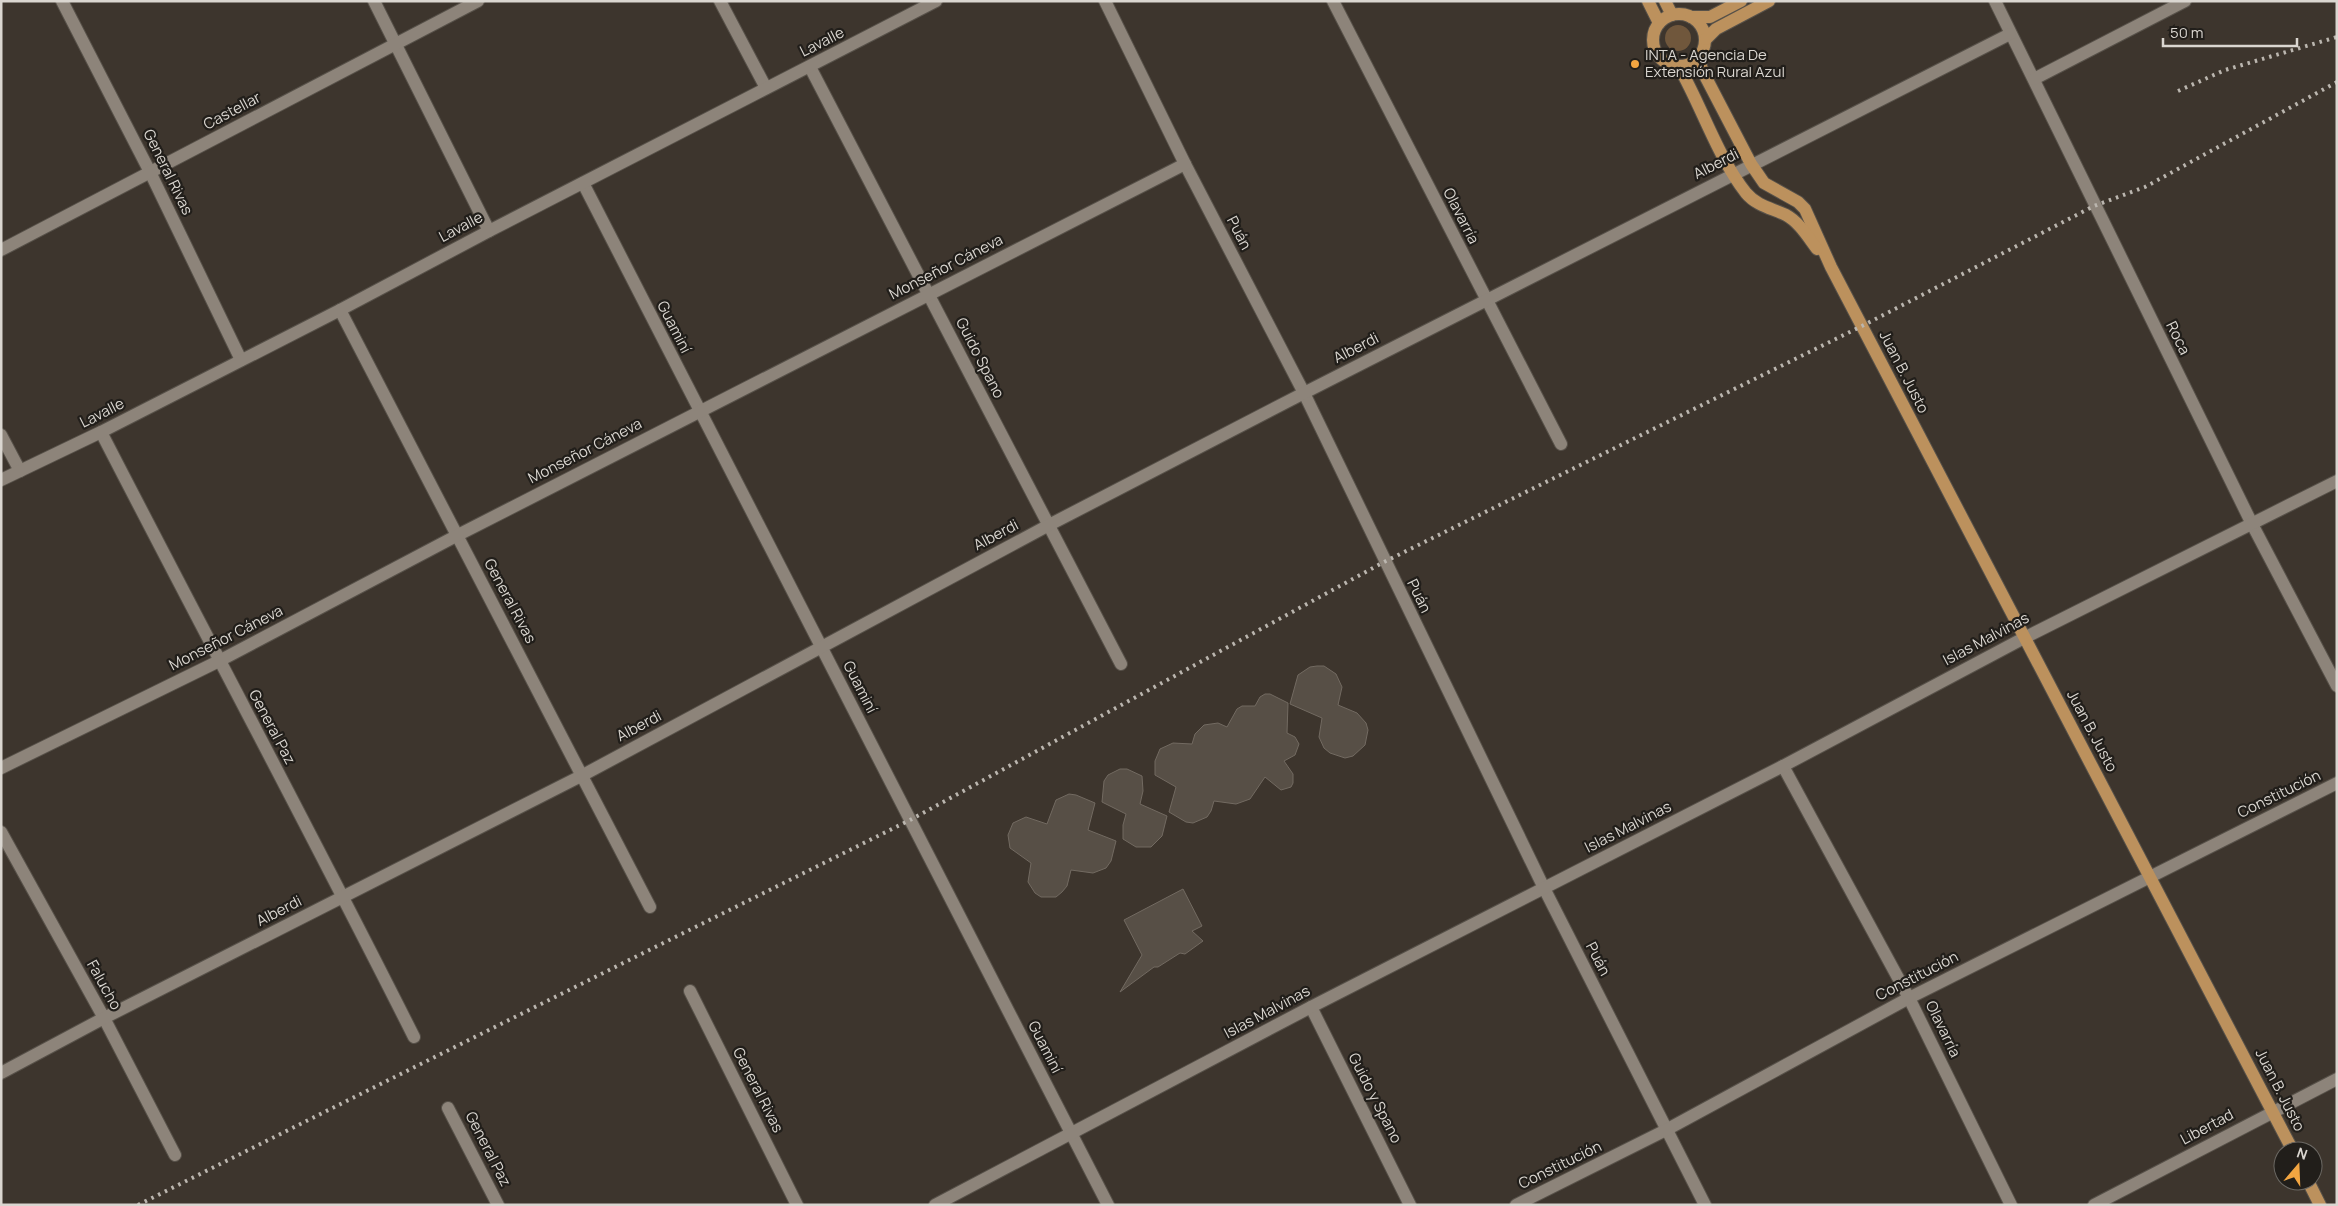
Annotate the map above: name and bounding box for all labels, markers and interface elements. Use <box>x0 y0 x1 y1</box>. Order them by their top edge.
scale bar <box>2163 15 2297 47</box>
street label: Lavalle <box>796 21 848 62</box>
text: 50 m <box>2170 22 2204 43</box>
place label: INTA - Agencia De Extensión Rural Azul <box>1645 44 1785 82</box>
marker: INTA - Agencia De Extensión Rural Azul <box>1629 58 1641 70</box>
street label: Castellar <box>199 86 265 134</box>
street label: General Rivas <box>139 125 198 218</box>
street label: Alberdi <box>1689 143 1742 184</box>
street label: Olavarría <box>1438 184 1485 248</box>
street label: Lavalle <box>435 206 487 247</box>
street label: Puán <box>1222 212 1257 253</box>
street label: Monseñor Cáneva <box>885 229 1006 304</box>
street label: Guaminí <box>652 297 697 357</box>
street label: Guido Spano <box>951 314 1010 402</box>
street label: Roca <box>2161 317 2196 358</box>
street label: Alberdi <box>1329 327 1382 368</box>
street label: Juan B. Justo <box>1875 327 1934 417</box>
street label: Lavalle <box>76 392 128 433</box>
street label: Monseñor Cáneva <box>524 413 645 488</box>
street label: Alberdi <box>970 514 1022 555</box>
street label: General Rivas <box>479 555 542 647</box>
street label: Puán <box>1402 575 1437 616</box>
street label: Monseñor Cáneva <box>165 600 286 675</box>
street label: Islas Malvinas <box>1939 607 2033 670</box>
street label: Guaminí <box>838 657 883 717</box>
street label: General Paz <box>244 686 301 768</box>
street label: Juan B. Justo <box>2062 686 2123 776</box>
street label: Alberdi <box>613 705 665 746</box>
street label: Constitución <box>2234 764 2324 823</box>
street label: Islas Malvinas <box>1581 796 1675 857</box>
street label: Alberdi <box>252 890 305 931</box>
street label: Puán <box>1581 938 1616 979</box>
street label: Constitución <box>1872 946 1962 1005</box>
street label: Falucho <box>82 956 127 1014</box>
street label: Islas Malvinas <box>1220 980 1314 1043</box>
street label: Olavarría <box>1921 997 1966 1061</box>
street label: Guaminí <box>1023 1017 1068 1077</box>
street label: General Rivas <box>728 1044 789 1136</box>
street label: Juan B. Justo <box>2251 1045 2310 1135</box>
street label: Guido y Spano <box>1344 1049 1407 1147</box>
street label: Libertad <box>2176 1104 2237 1149</box>
street label: General Paz <box>461 1108 516 1190</box>
street label: Constitución <box>1515 1135 1605 1194</box>
north arrow <box>2273 1141 2323 1191</box>
text: N <box>2295 1143 2310 1164</box>

